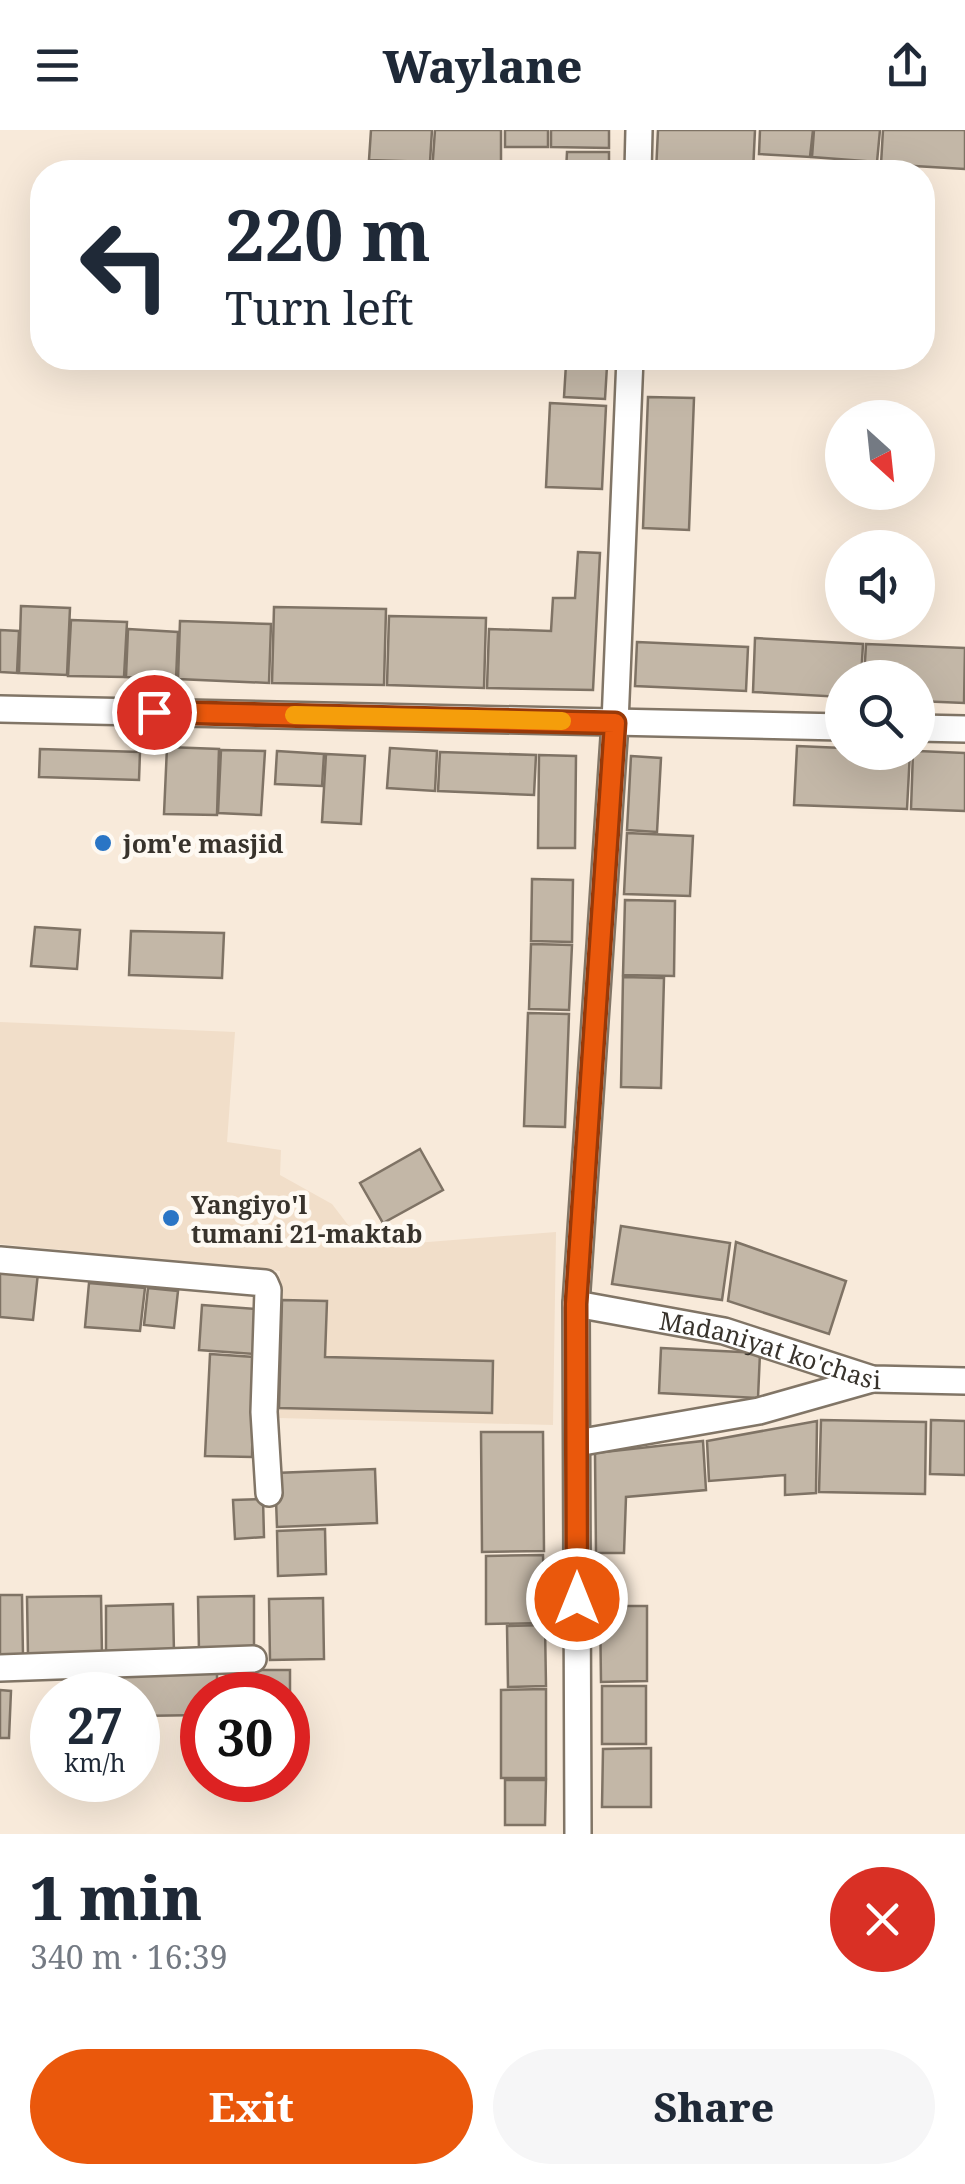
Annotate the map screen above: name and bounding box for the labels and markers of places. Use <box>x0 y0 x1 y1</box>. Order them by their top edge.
pin <box>112 670 197 755</box>
place label: jom'e masjid <box>122 826 284 860</box>
marker: jom'e masjid <box>92 832 114 854</box>
place label: Yangiyo'l tumani 21-maktab <box>191 1187 422 1250</box>
marker: Yangiyo'l tumani 21-maktab <box>160 1207 182 1229</box>

